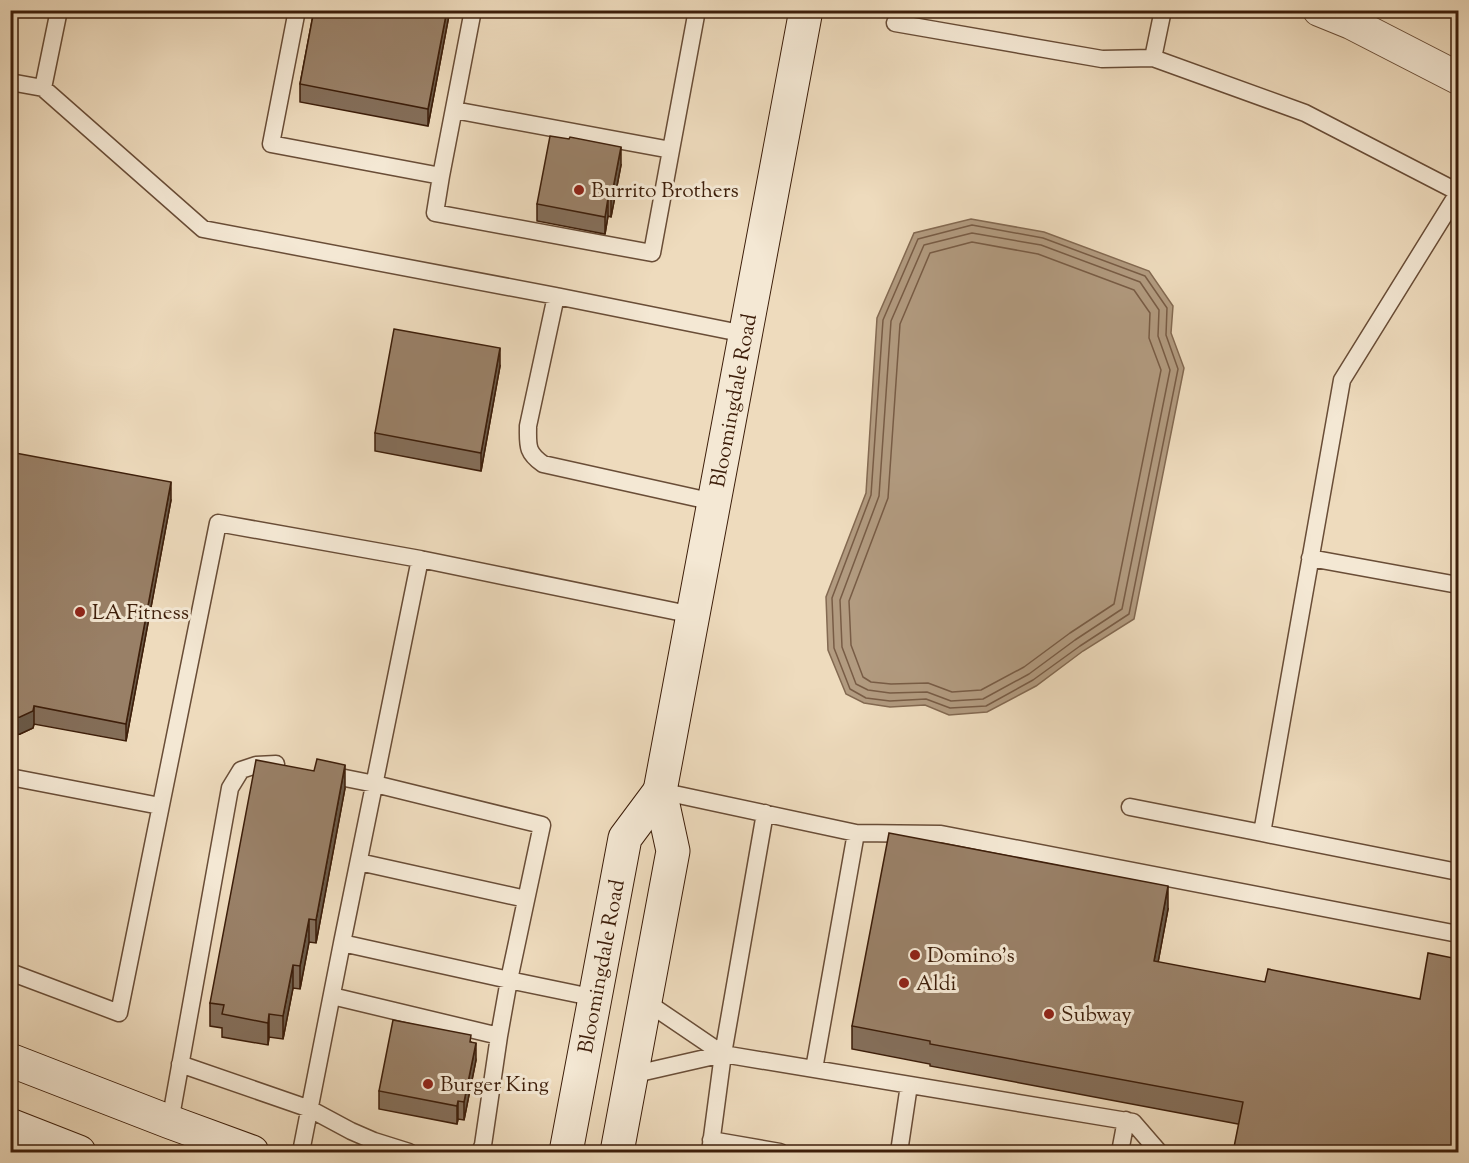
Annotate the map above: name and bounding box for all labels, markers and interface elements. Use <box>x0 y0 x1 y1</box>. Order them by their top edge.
place label: Burrito Brothers <box>591 177 739 207</box>
marker: Burrito Brothers <box>572 183 586 197</box>
street label: Bloomingdale Road <box>704 311 766 490</box>
place label: LA Fitness <box>92 599 189 629</box>
marker: LA Fitness <box>73 605 87 619</box>
street label: Bloomingdale Road <box>572 877 634 1056</box>
place label: Domino's <box>927 942 1015 972</box>
marker: Domino's <box>908 948 922 962</box>
place label: Aldi <box>916 970 957 1000</box>
marker: Aldi <box>897 976 911 990</box>
place label: Subway <box>1061 1001 1132 1031</box>
marker: Subway <box>1042 1007 1056 1021</box>
place label: Burger King <box>440 1071 549 1101</box>
marker: Burger King <box>421 1077 435 1091</box>

